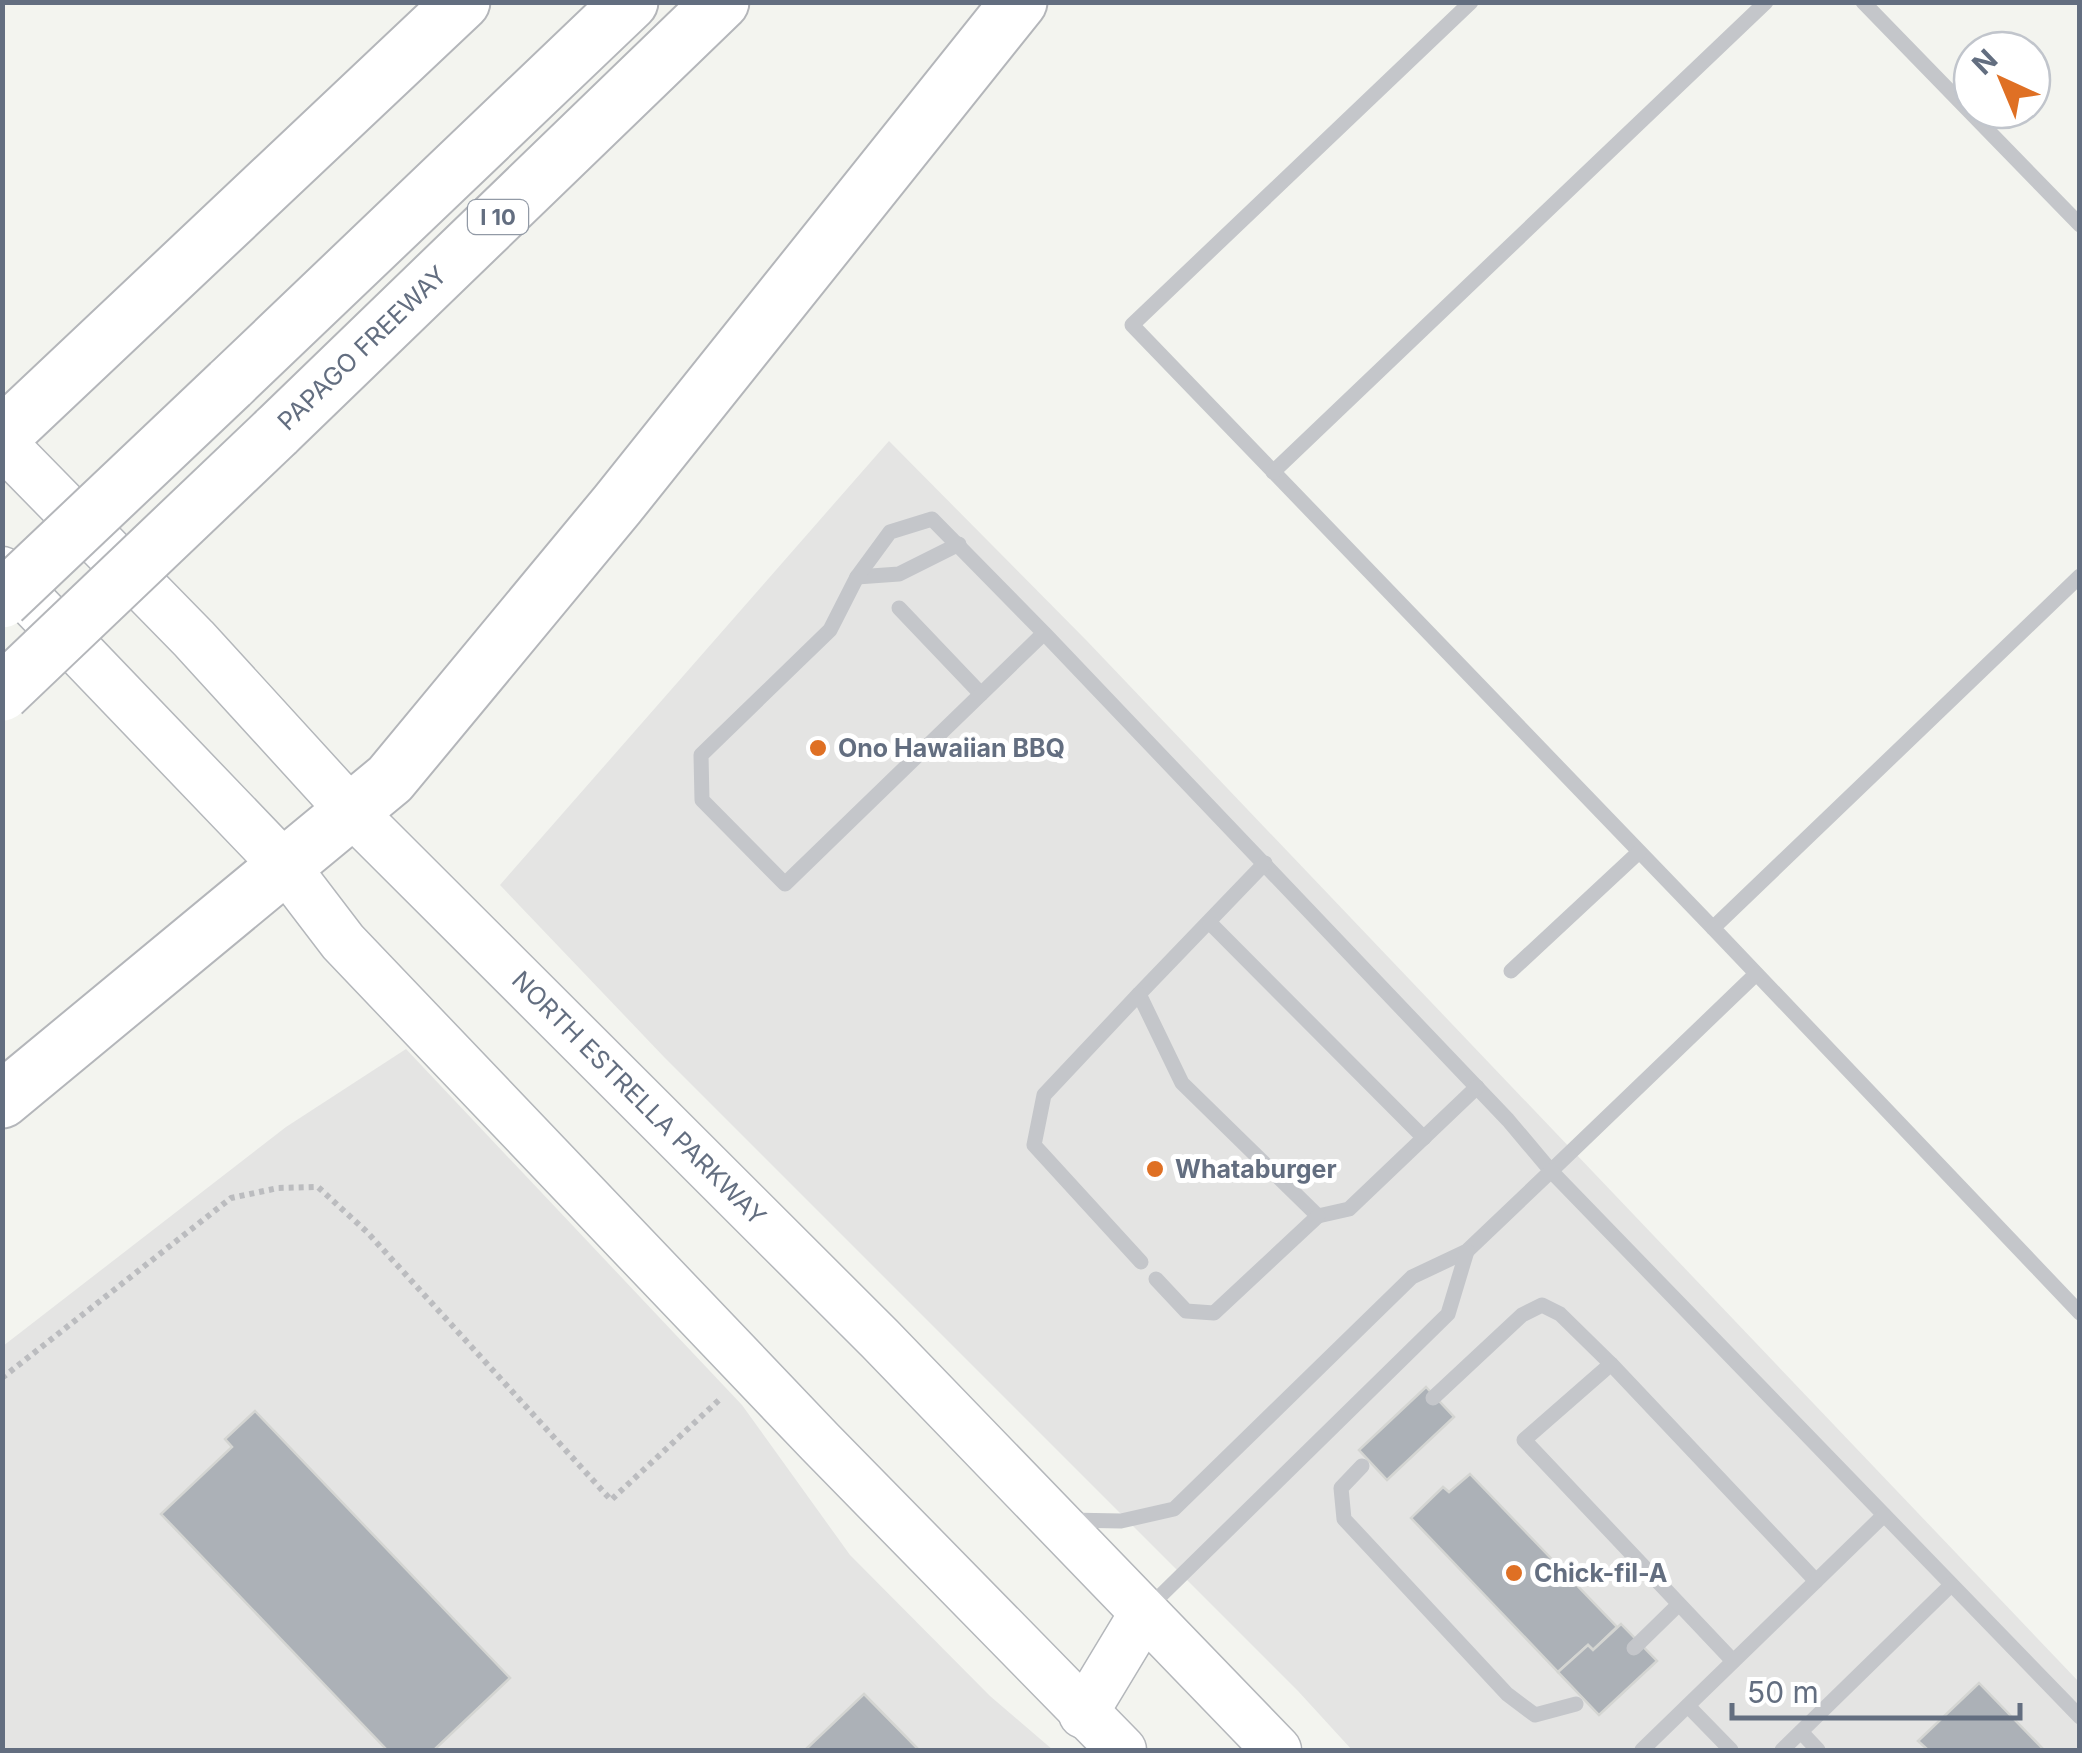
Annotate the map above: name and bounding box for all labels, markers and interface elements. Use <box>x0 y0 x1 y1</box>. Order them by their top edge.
north arrow <box>1952 30 2052 130</box>
text: N <box>1965 42 2004 82</box>
road number: I 10 <box>468 200 528 234</box>
street label: PAPAGO FREEWAY <box>271 260 453 436</box>
place label: Ono Hawaiian BBQ <box>838 733 1065 763</box>
marker: Ono Hawaiian BBQ <box>807 737 829 759</box>
street label: NORTH ESTRELLA PARKWAY <box>506 965 772 1231</box>
place label: Whataburger <box>1175 1154 1337 1184</box>
marker: Whataburger <box>1144 1158 1166 1180</box>
place label: Chick-fil-A <box>1534 1558 1668 1588</box>
marker: Chick-fil-A <box>1503 1562 1525 1584</box>
scale bar <box>1732 1658 2020 1720</box>
text: 50 m <box>1747 1674 1819 1710</box>

